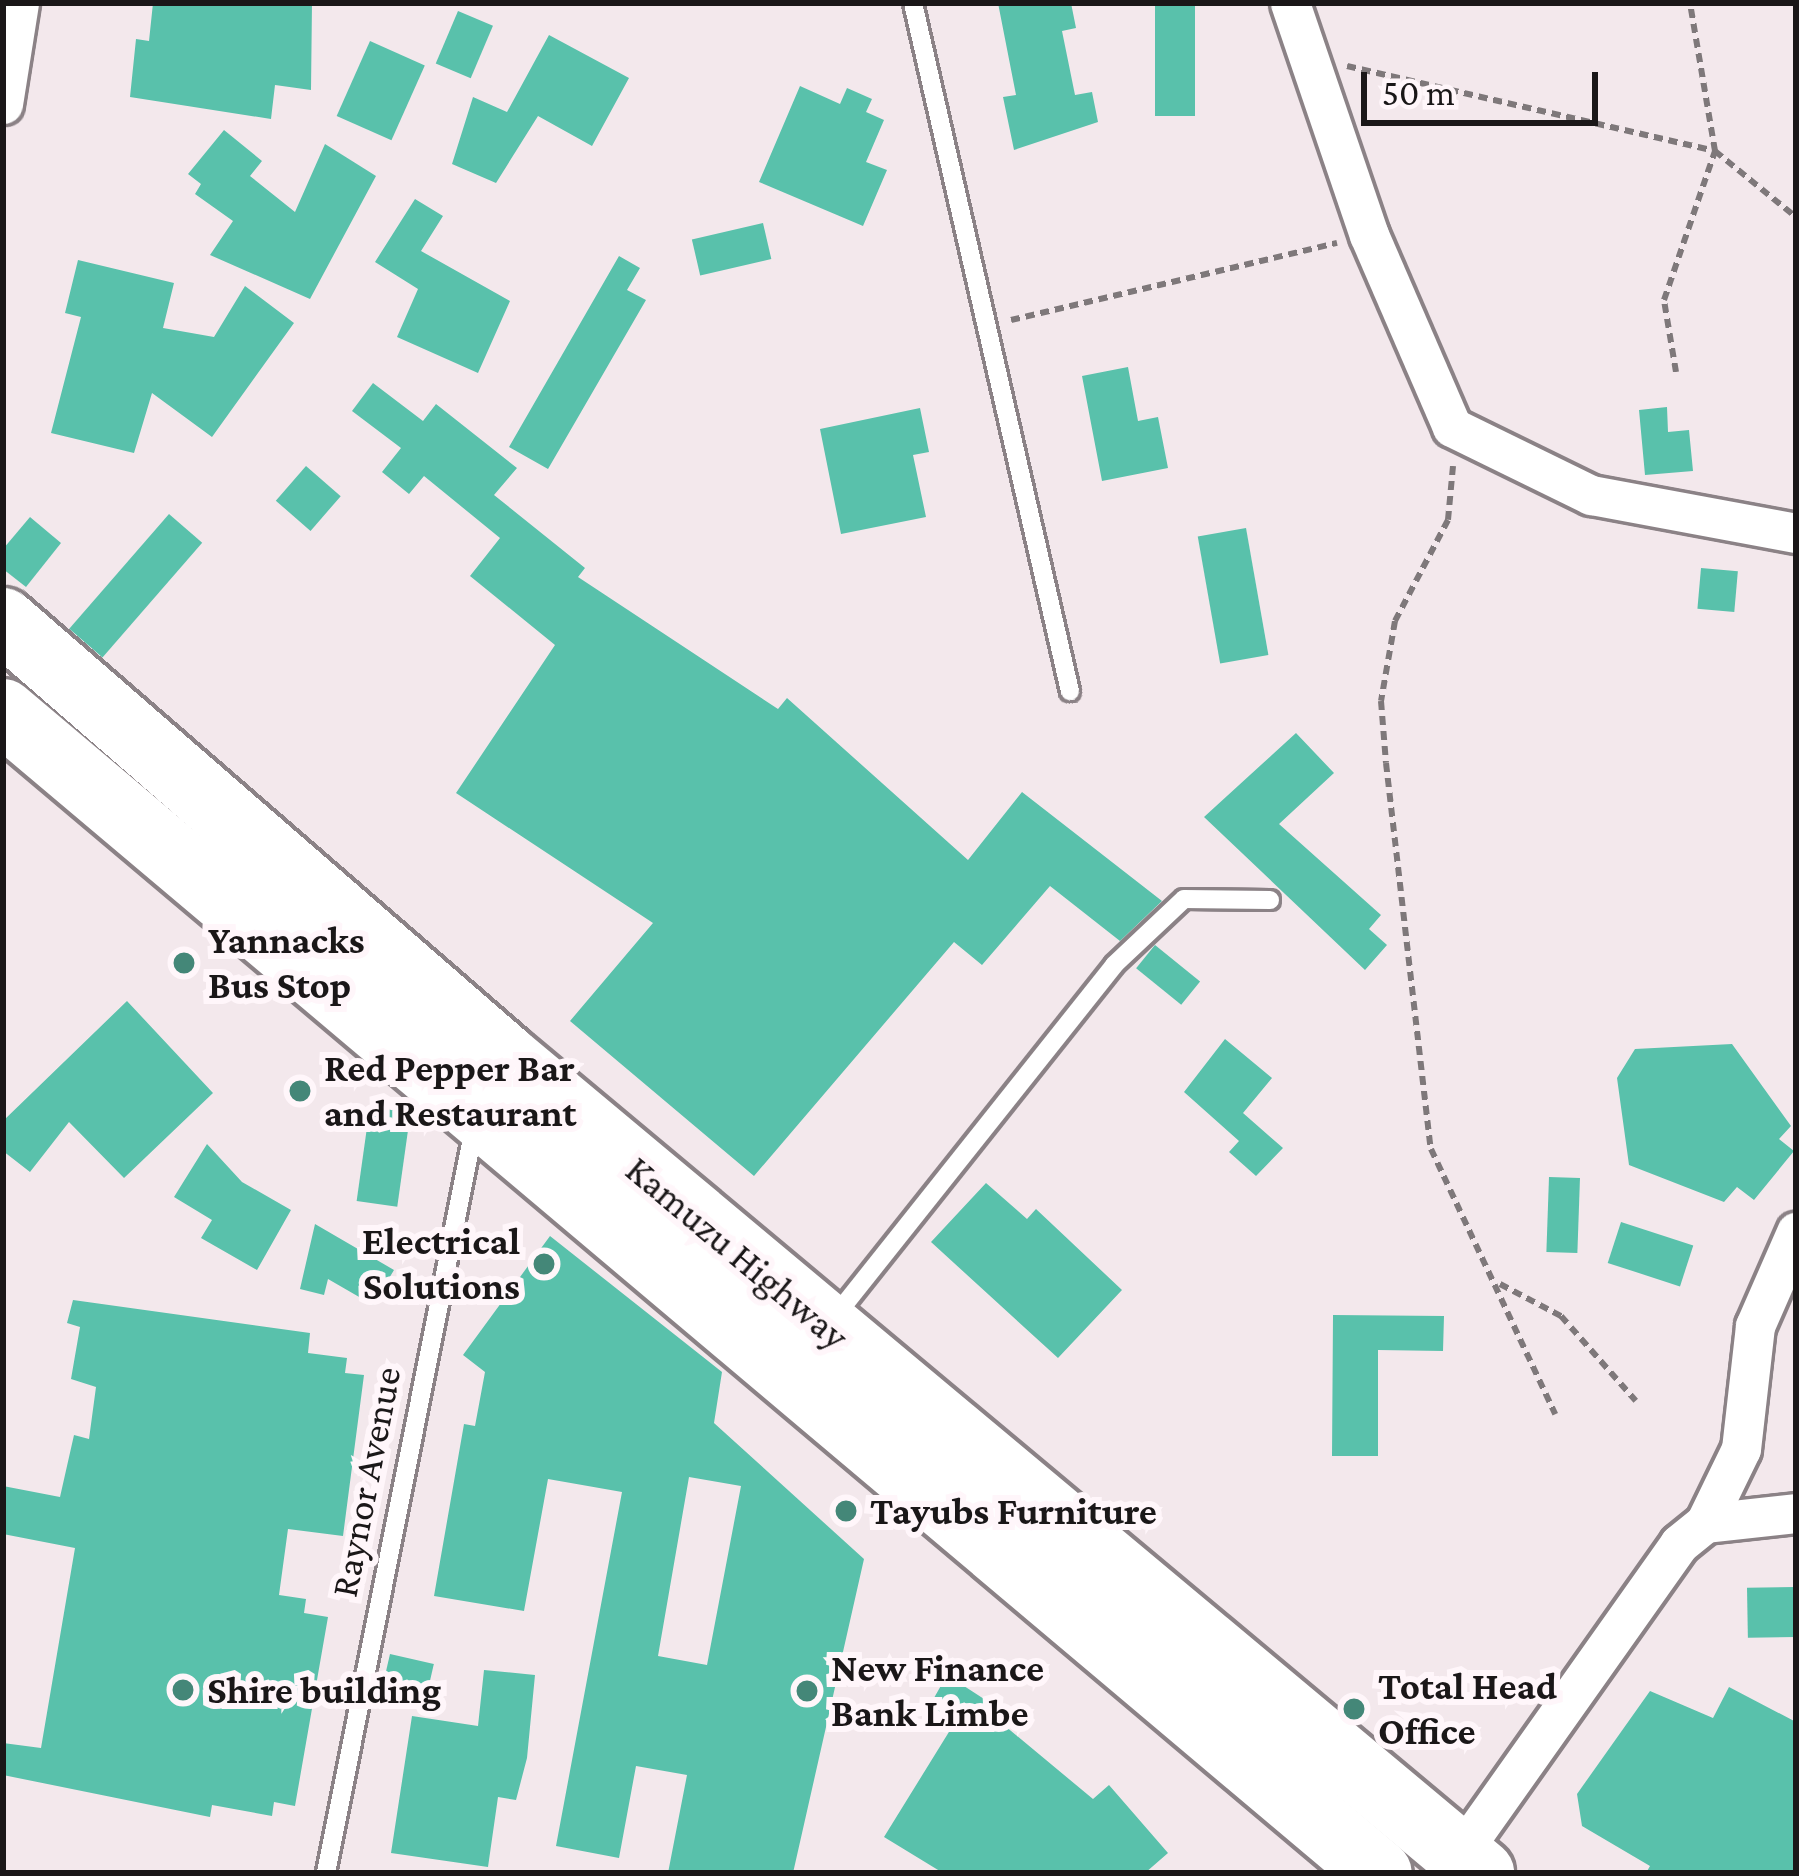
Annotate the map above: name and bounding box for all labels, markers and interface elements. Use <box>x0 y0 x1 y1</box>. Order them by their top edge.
scale bar <box>1367 48 1604 122</box>
text: 50 m <box>1382 73 1455 113</box>
place label: Yannacks Bus Stop <box>208 918 365 1009</box>
marker: Yannacks Bus Stop <box>171 950 197 976</box>
place label: Red Pepper Bar and Restaurant <box>324 1046 577 1137</box>
marker: Red Pepper Bar and Restaurant <box>287 1078 313 1104</box>
street label: Kamuzu Highway <box>616 1146 858 1360</box>
place label: Electrical Solutions <box>362 1219 520 1310</box>
marker: Electrical Solutions <box>531 1251 557 1277</box>
street label: Raynor Avenue <box>321 1363 411 1601</box>
place label: Tayubs Furniture <box>870 1488 1157 1534</box>
marker: Tayubs Furniture <box>833 1498 859 1524</box>
place label: New Finance Bank Limbe <box>831 1646 1044 1737</box>
place label: Total Head Office <box>1378 1664 1557 1755</box>
place label: Shire building <box>207 1667 441 1713</box>
marker: Shire building <box>170 1677 196 1703</box>
marker: New Finance Bank Limbe <box>794 1678 820 1704</box>
marker: Total Head Office <box>1341 1696 1367 1722</box>

